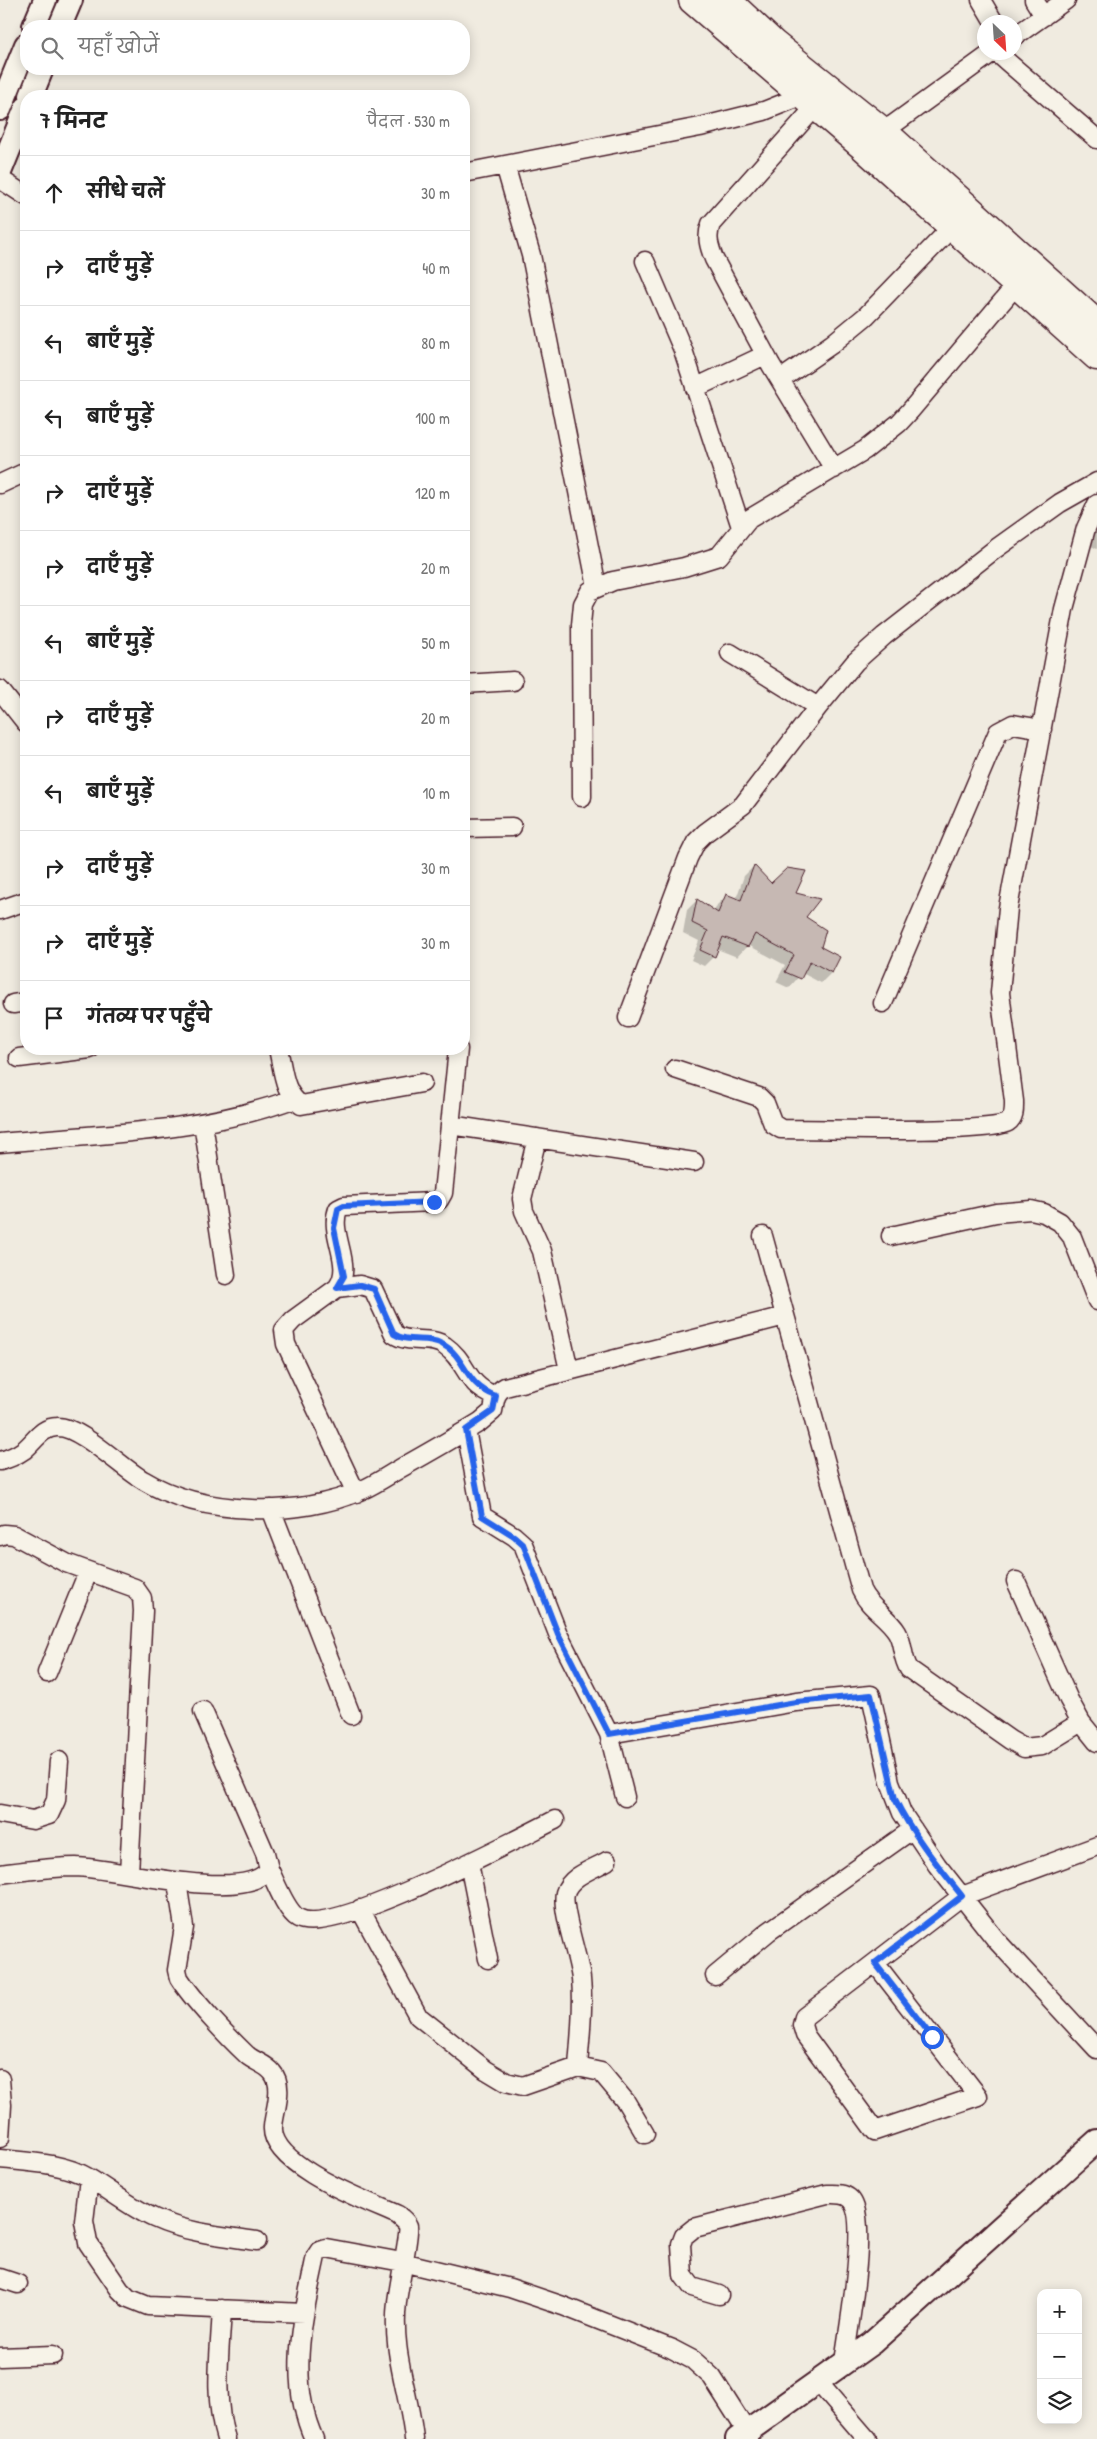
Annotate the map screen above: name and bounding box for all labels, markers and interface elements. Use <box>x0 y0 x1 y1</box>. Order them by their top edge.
north arrow <box>977 15 1022 60</box>
search box <box>20 20 470 75</box>
text: यहाँ खोजें <box>78 33 159 59</box>
icon: search <box>38 34 66 62</box>
text: 7 मिनट <box>40 106 106 135</box>
text: पैदल · 530 m <box>367 110 450 132</box>
text: सीधे चलें <box>87 178 164 204</box>
icon: ahead <box>40 179 68 207</box>
text: 30 m <box>421 182 450 204</box>
text: दाएँ मुड़ें <box>87 253 153 279</box>
icon: right <box>40 254 68 282</box>
text: 40 m <box>422 257 450 279</box>
text: बाएँ मुड़ें <box>87 328 153 354</box>
icon: left <box>40 329 68 357</box>
text: 80 m <box>421 332 450 354</box>
text: बाएँ मुड़ें <box>87 403 153 429</box>
icon: left <box>40 404 68 432</box>
text: 100 m <box>415 407 450 429</box>
text: दाएँ मुड़ें <box>87 478 153 504</box>
icon: right <box>40 479 68 507</box>
text: 120 m <box>415 482 450 504</box>
text: दाएँ मुड़ें <box>87 553 153 579</box>
icon: right <box>40 554 68 582</box>
text: 20 m <box>421 557 450 579</box>
text: बाएँ मुड़ें <box>87 628 153 654</box>
icon: left <box>40 629 68 657</box>
text: 50 m <box>422 632 450 654</box>
text: दाएँ मुड़ें <box>87 703 153 729</box>
icon: right <box>40 704 68 732</box>
text: 20 m <box>421 707 450 729</box>
text: बाएँ मुड़ें <box>87 778 153 804</box>
icon: left <box>40 779 68 807</box>
text: 10 m <box>422 782 450 804</box>
text: दाएँ मुड़ें <box>87 853 153 879</box>
icon: right <box>40 854 68 882</box>
text: 30 m <box>421 857 450 879</box>
text: दाएँ मुड़ें <box>87 928 153 954</box>
icon: right <box>40 929 68 957</box>
text: 30 m <box>421 932 450 954</box>
text: गंतव्य पर पहुँचे <box>87 1003 211 1029</box>
icon: arrive <box>40 1004 68 1032</box>
route end <box>423 1191 446 1214</box>
route start <box>921 2026 944 2049</box>
map controls <box>1037 2289 1082 2424</box>
button: + <box>1037 2289 1082 2334</box>
button: − <box>1037 2334 1082 2379</box>
button: layers <box>1037 2379 1082 2424</box>

